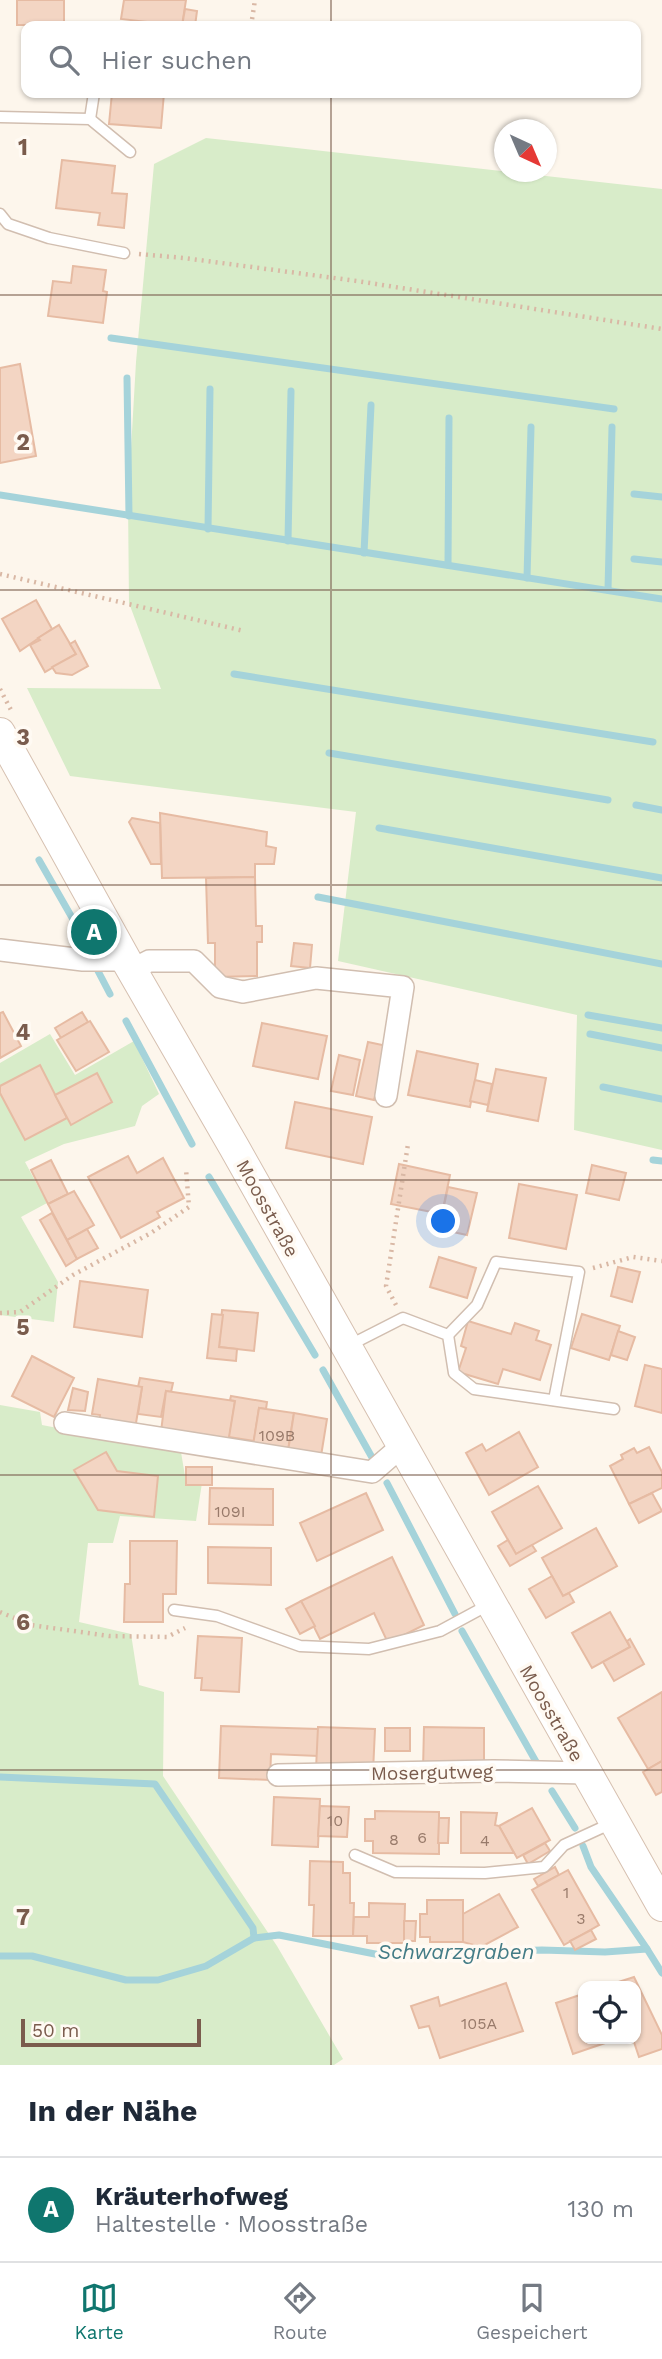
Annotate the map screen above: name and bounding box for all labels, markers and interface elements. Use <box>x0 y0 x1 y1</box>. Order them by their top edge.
search box <box>21 21 641 98</box>
icon: search <box>45 41 83 79</box>
text: Hier suchen <box>101 45 252 75</box>
north arrow <box>494 119 557 182</box>
text: 1 <box>18 134 28 161</box>
text: 2 <box>16 429 30 456</box>
text: 3 <box>16 724 30 751</box>
pin: A <box>71 906 117 958</box>
text: 4 <box>16 1019 31 1046</box>
street label: Moosstraße <box>231 1156 304 1261</box>
your location <box>426 1204 460 1238</box>
text: 5 <box>16 1314 30 1341</box>
house number: 109B <box>259 1426 295 1445</box>
house number: 109I <box>215 1502 245 1521</box>
text: 6 <box>16 1609 30 1636</box>
street label: Moosstraße <box>515 1661 588 1766</box>
street label: Mosergutweg <box>371 1760 494 1785</box>
house number: 10 <box>327 1811 343 1830</box>
house number: 6 <box>417 1828 427 1847</box>
house number: 8 <box>389 1830 399 1849</box>
house number: 4 <box>480 1831 490 1850</box>
house number: 1 <box>563 1883 569 1902</box>
text: 7 <box>16 1904 30 1931</box>
house number: 3 <box>576 1909 586 1928</box>
water label: Schwarzgraben <box>378 1939 534 1964</box>
map controls <box>578 1981 641 2044</box>
button: locate <box>578 1981 641 2044</box>
house number: 105A <box>461 2014 497 2033</box>
scale bar <box>21 2016 201 2048</box>
text: 50 m <box>32 2019 79 2042</box>
text: In der Nähe <box>28 2093 197 2128</box>
text: Kräuterhofweg <box>95 2181 288 2211</box>
text: A <box>43 2196 59 2223</box>
text: 130 m <box>568 2196 634 2223</box>
text: Haltestelle · Moosstraße <box>95 2211 368 2238</box>
tab: Karte <box>75 2279 124 2344</box>
tab: Route <box>273 2279 327 2344</box>
tab: Gespeichert <box>476 2279 587 2344</box>

